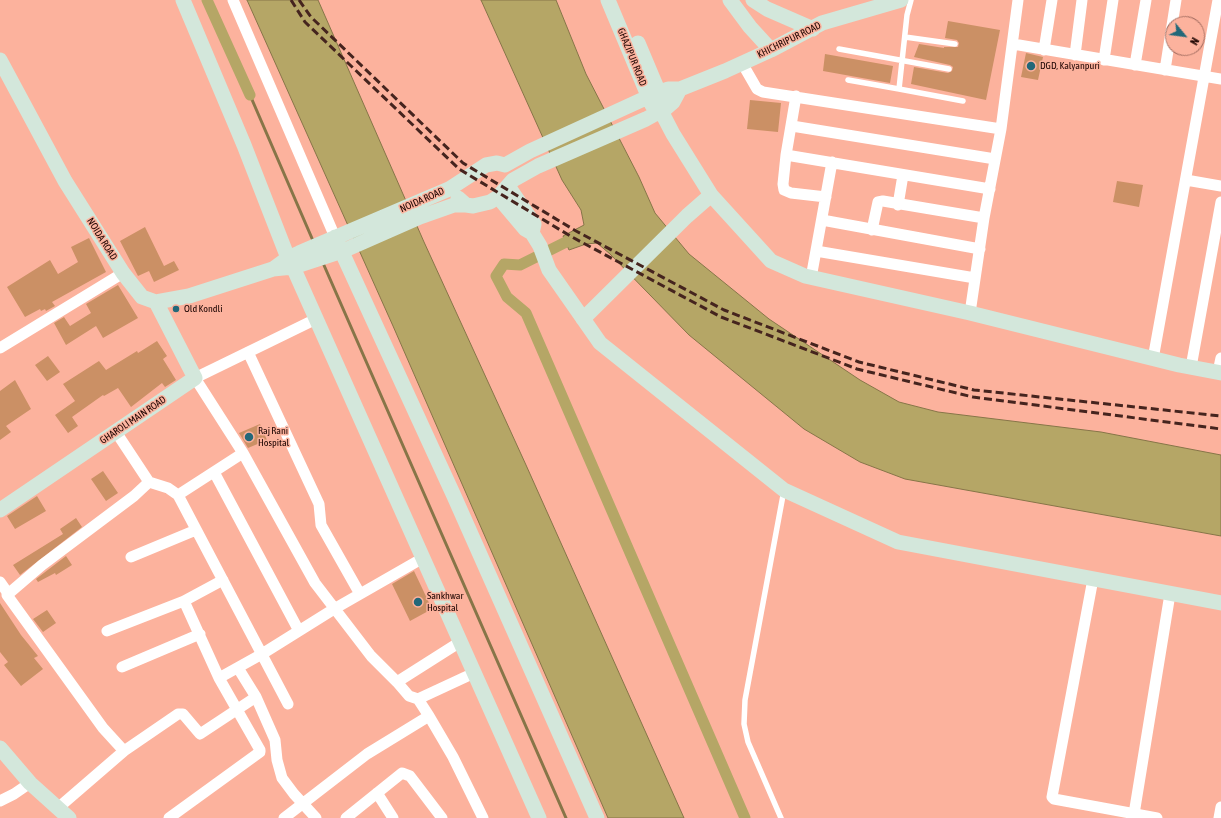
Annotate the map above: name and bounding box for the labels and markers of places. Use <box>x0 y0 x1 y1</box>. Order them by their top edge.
marker: DGD, Kalyanpuri <box>1025 60 1037 72</box>
place label: DGD, Kalyanpuri <box>1040 60 1100 72</box>
place label: Old Kondli <box>184 303 222 315</box>
marker: Old Kondli <box>171 304 181 314</box>
place label: Raj Rani Hospital <box>258 425 289 448</box>
marker: Raj Rani Hospital <box>243 431 255 443</box>
place label: Sankhwar Hospital <box>427 590 463 614</box>
marker: Sankhwar Hospital <box>412 596 424 608</box>

